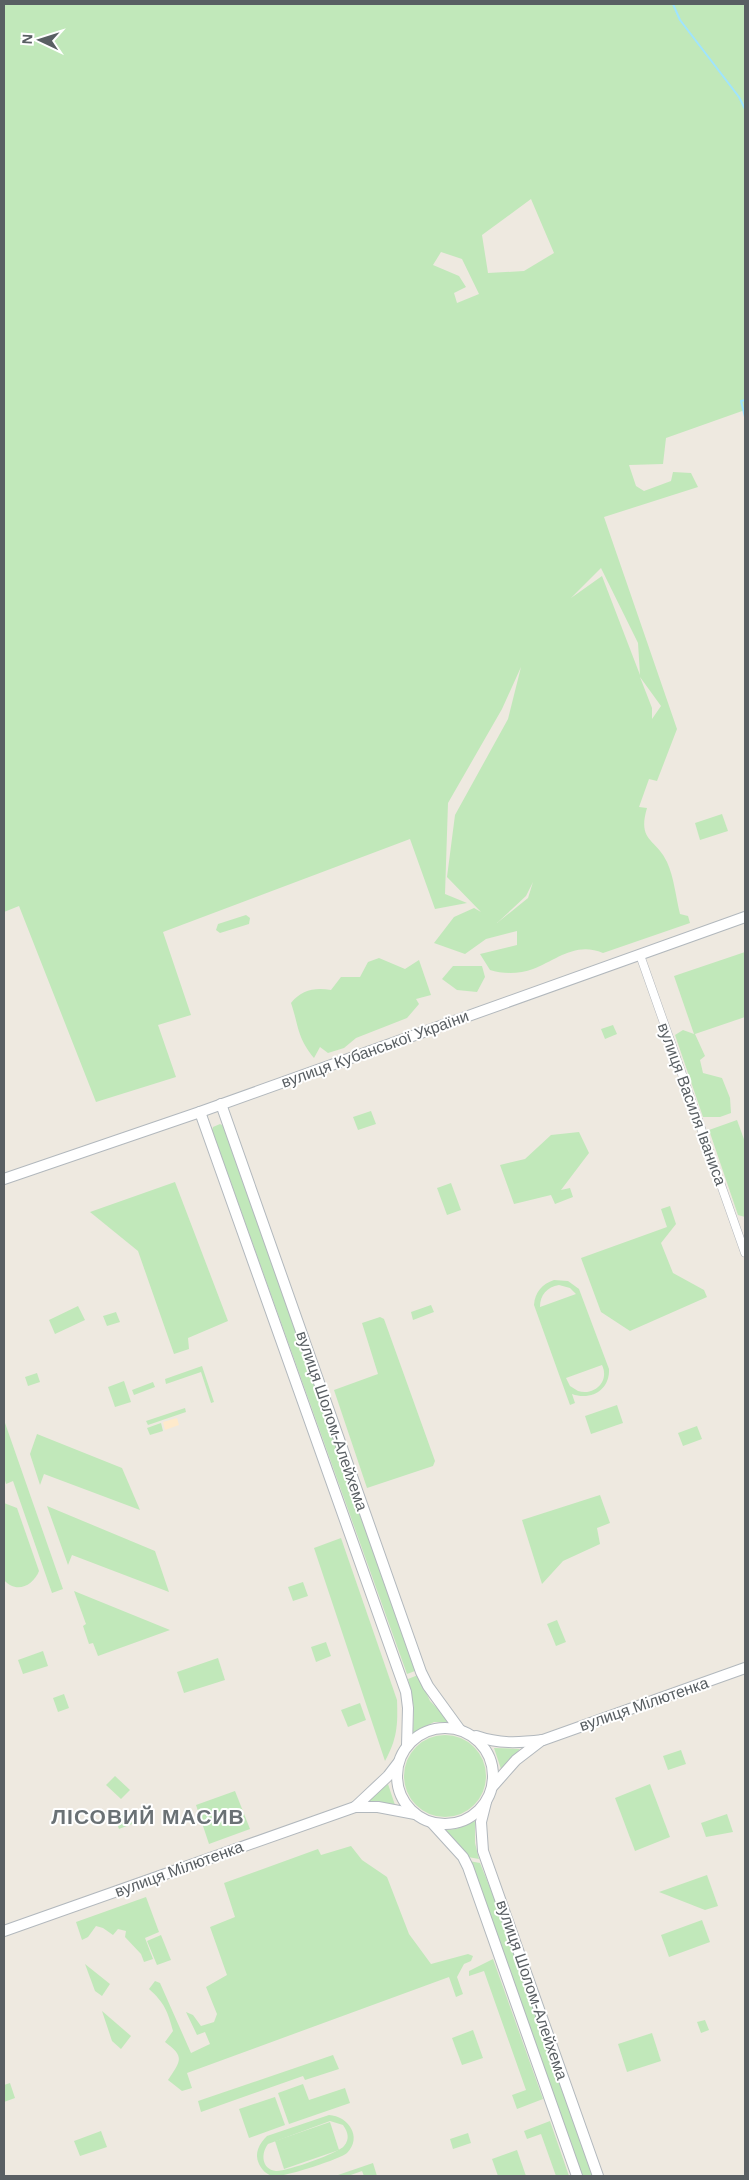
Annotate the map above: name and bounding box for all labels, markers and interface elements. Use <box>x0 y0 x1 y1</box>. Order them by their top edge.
north arrow <box>15 15 65 65</box>
text: N <box>19 33 35 45</box>
street label: вулиця Кубанської України <box>279 1007 471 1091</box>
street label: вулиця Василя Іваниса <box>655 1020 729 1188</box>
street label: вулиця Шолом-Алейхема <box>293 1329 371 1513</box>
street label: вулиця Мілютенка <box>577 1674 711 1734</box>
district label: ЛІСОВИЙ МАСИВ <box>51 1805 245 1828</box>
street label: вулиця Мілютенка <box>113 1838 246 1900</box>
street label: вулиця Шолом-Алейхема <box>493 1898 571 2082</box>

